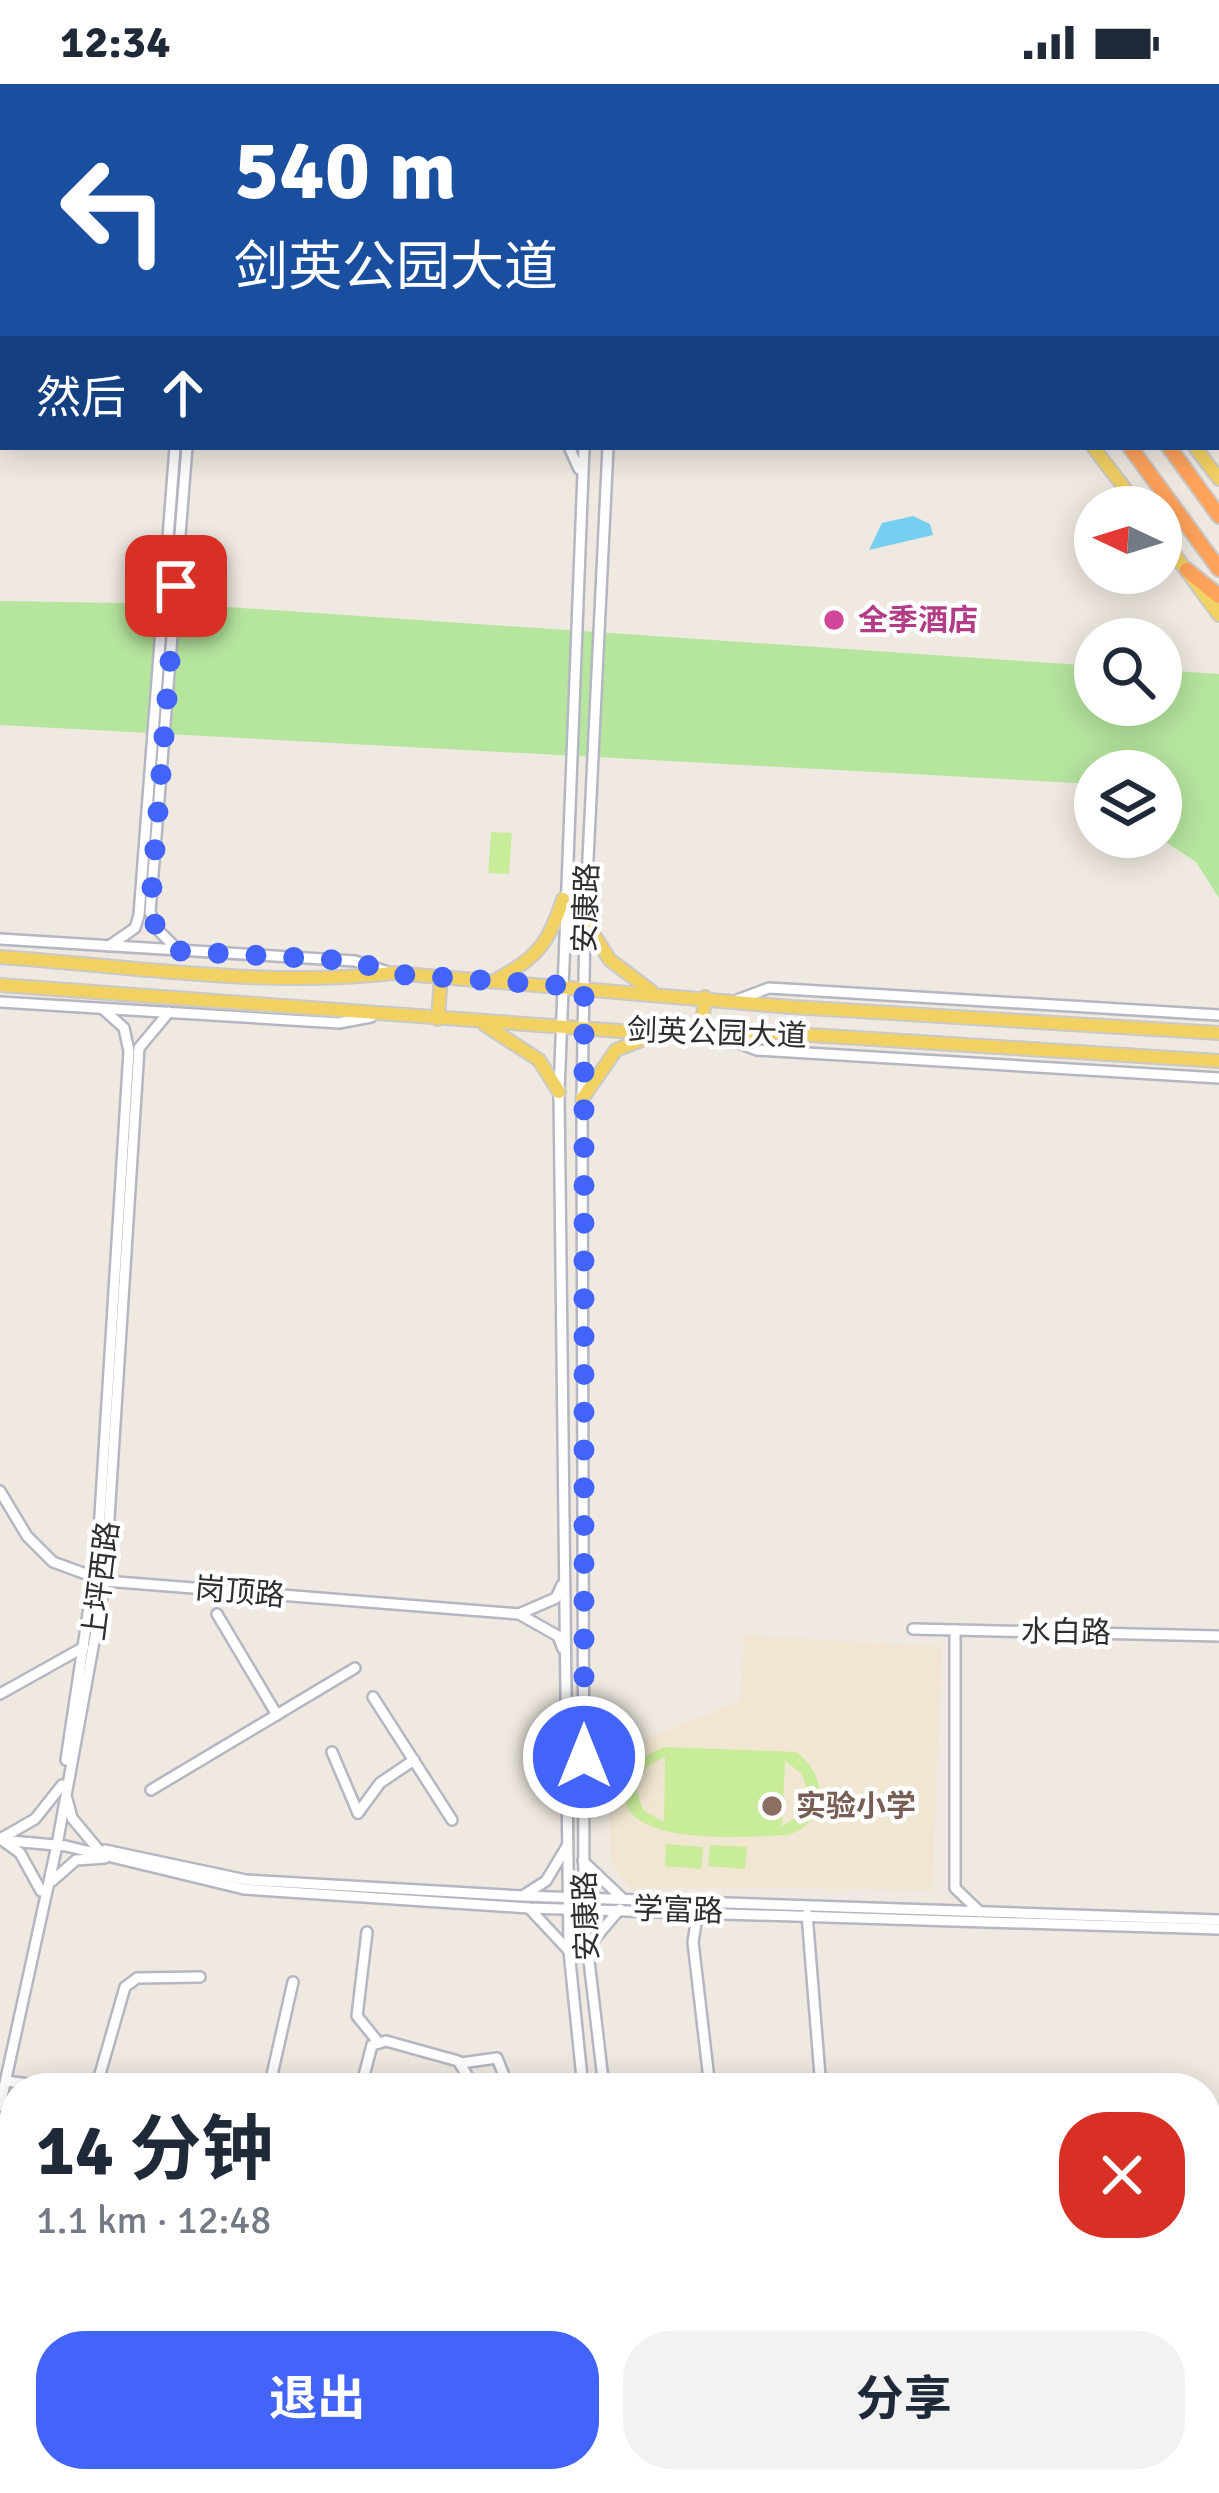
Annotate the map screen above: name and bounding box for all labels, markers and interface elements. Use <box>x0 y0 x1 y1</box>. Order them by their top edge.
text: 12:34 <box>60 15 170 70</box>
text: 540 m <box>234 119 456 223</box>
icon: left <box>36 132 192 288</box>
text: 剑英公园大道 <box>234 234 558 301</box>
icon: ahead <box>150 360 216 426</box>
text: 然后 <box>36 371 126 426</box>
north arrow <box>1074 486 1182 594</box>
map controls <box>1074 486 1182 858</box>
pin <box>125 535 227 637</box>
icon: arrive <box>143 553 209 619</box>
place label: 全季酒店 <box>858 602 978 639</box>
marker: 全季酒店 <box>821 607 847 633</box>
button: search <box>1074 618 1182 726</box>
button: layers <box>1074 750 1182 858</box>
street label: 安康路 <box>566 862 607 954</box>
street label: 剑英公园大道 <box>626 1012 808 1055</box>
street label: 上坪西路 <box>76 1519 127 1643</box>
street label: 岗顶路 <box>194 1570 286 1615</box>
street label: 水白路 <box>1021 1613 1111 1652</box>
position arrow <box>521 1694 647 1820</box>
place label: 实验小学 <box>796 1788 916 1825</box>
marker: 实验小学 <box>759 1793 785 1819</box>
street label: 安康路 <box>566 1870 607 1962</box>
street label: 学富路 <box>632 1890 724 1931</box>
text: 14 分钟 <box>36 2106 274 2195</box>
button: close <box>1059 2112 1185 2238</box>
text: 1.1 km · 12:48 <box>36 2196 271 2244</box>
button: 退出 <box>36 2331 599 2469</box>
button: 分享 <box>623 2331 1185 2469</box>

